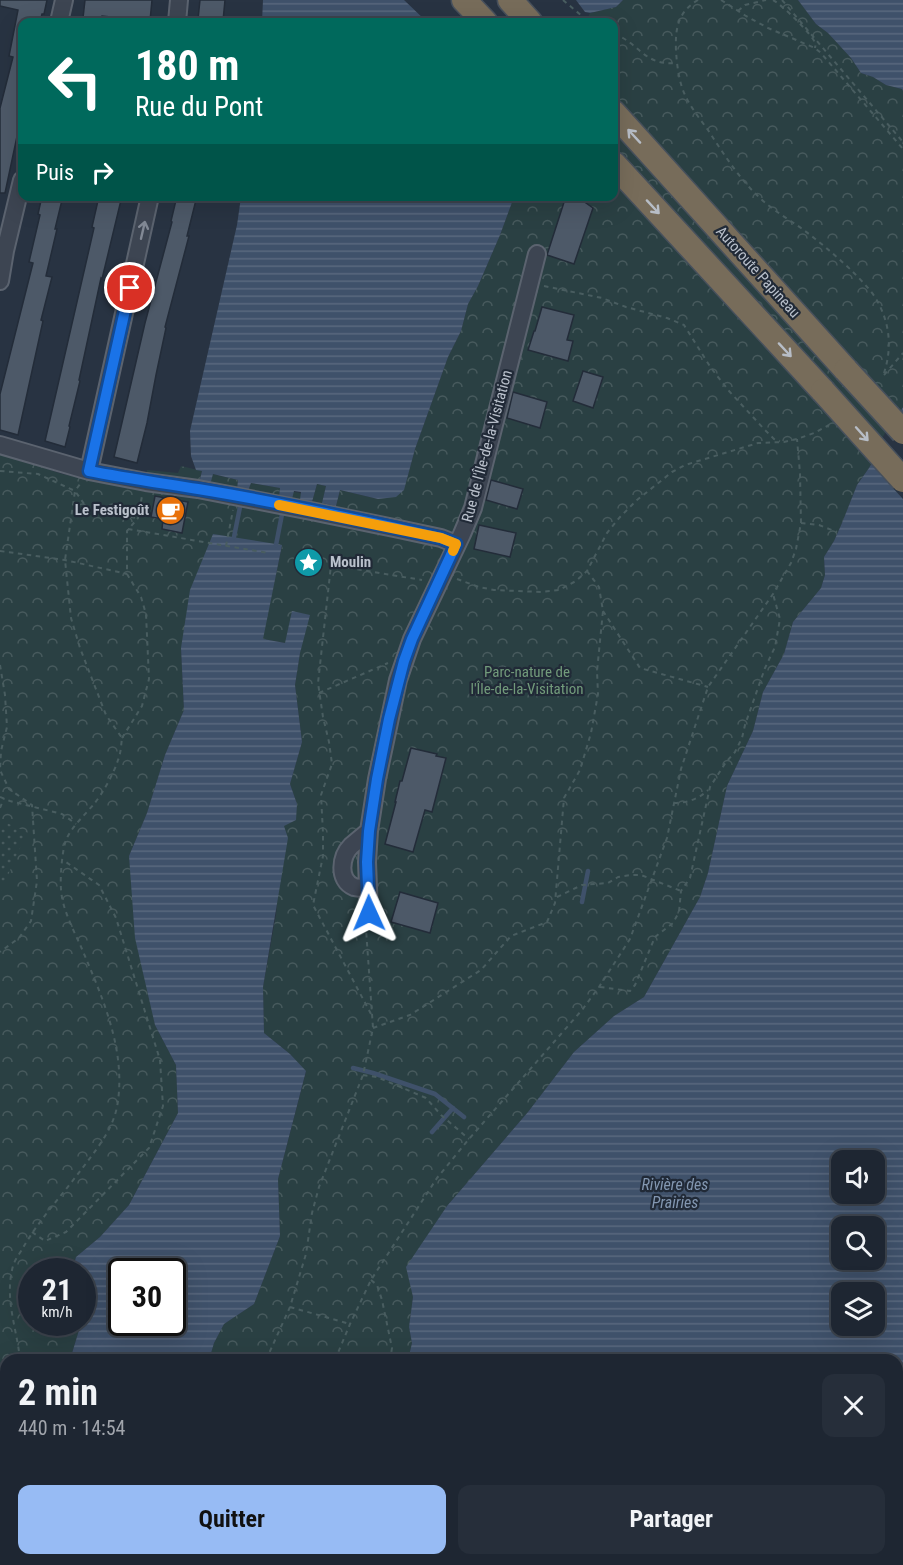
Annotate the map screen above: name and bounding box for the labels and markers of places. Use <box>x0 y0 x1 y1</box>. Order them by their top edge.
pin <box>104 262 155 313</box>
cafe icon: Le Festigoût <box>154 494 186 526</box>
place label: Le Festigoût <box>75 501 149 519</box>
place icon: Moulin <box>293 546 325 578</box>
place label: Moulin <box>330 553 371 571</box>

